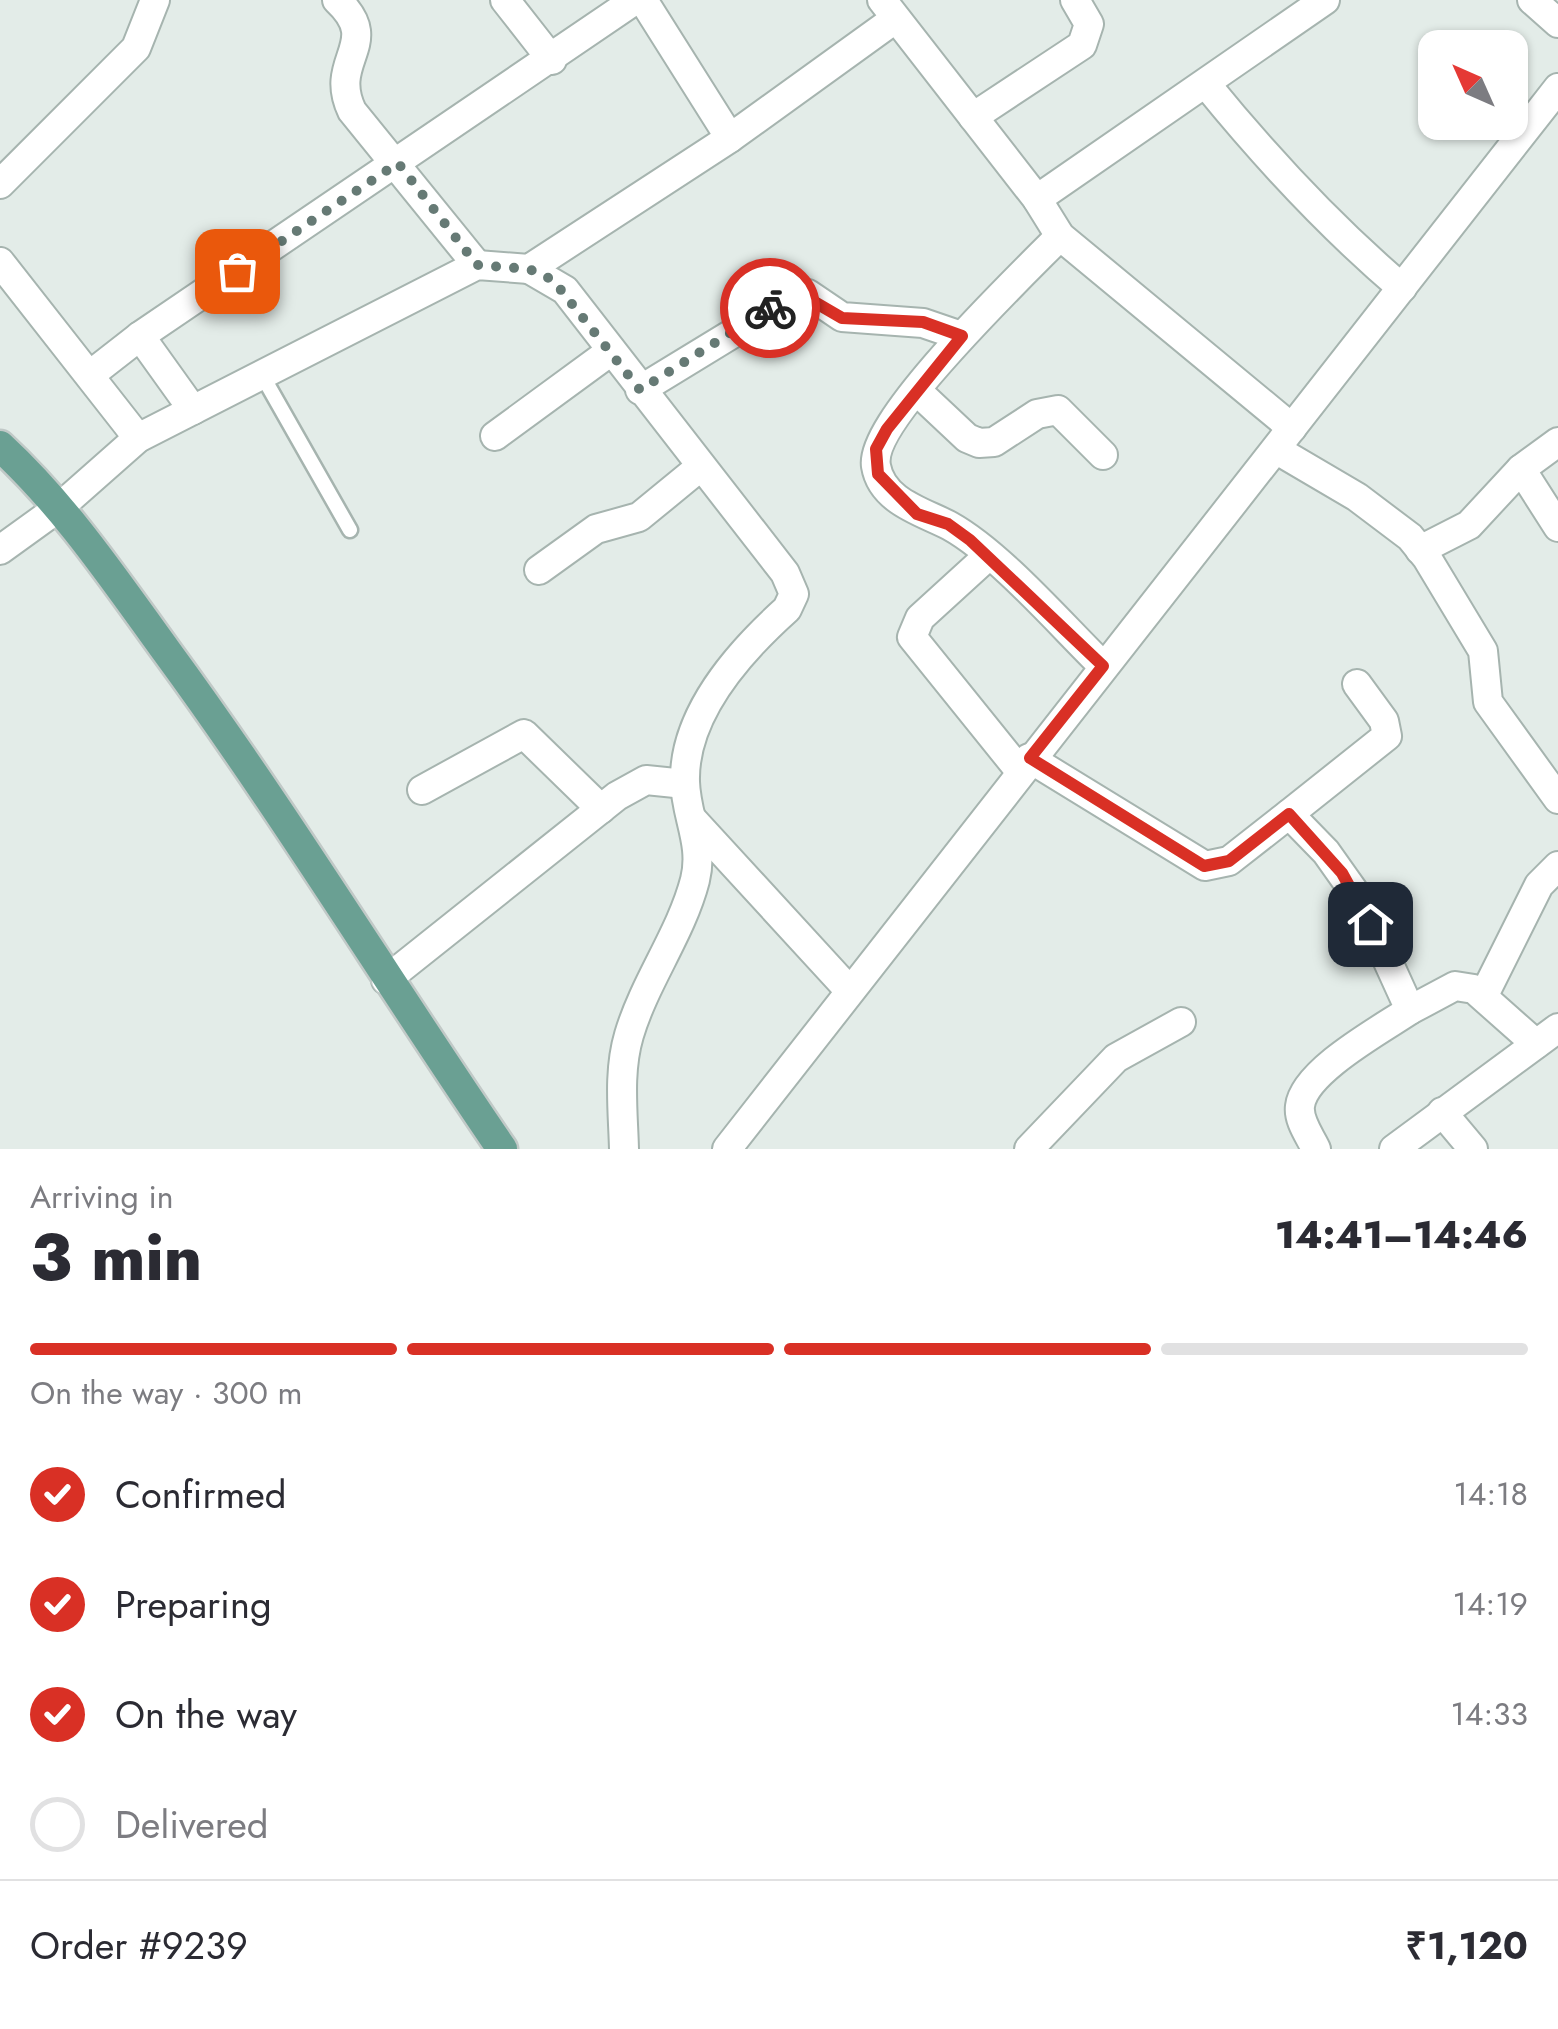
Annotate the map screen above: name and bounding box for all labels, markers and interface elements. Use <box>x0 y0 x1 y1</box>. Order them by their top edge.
north arrow <box>1418 30 1528 140</box>
map controls <box>1418 30 1528 140</box>
pin <box>195 229 280 314</box>
icon: bag <box>210 244 265 299</box>
courier <box>720 258 820 358</box>
icon: bike <box>743 281 798 336</box>
pin <box>1328 882 1413 967</box>
icon: home <box>1343 897 1398 952</box>
text: Arriving in <box>30 1174 174 1220</box>
text: 14:41–14:46 <box>1275 1207 1528 1262</box>
text: 3 min <box>30 1210 202 1304</box>
text: On the way · 300 m <box>30 1370 303 1416</box>
icon: check <box>30 1467 85 1522</box>
text: Confirmed <box>115 1467 286 1522</box>
text: 14:18 <box>1453 1471 1528 1517</box>
icon: check <box>30 1577 85 1632</box>
text: Preparing <box>115 1577 272 1632</box>
text: 14:19 <box>1453 1581 1528 1627</box>
icon: check <box>30 1687 85 1742</box>
text: On the way <box>115 1687 297 1742</box>
text: 14:33 <box>1450 1691 1528 1737</box>
text: Delivered <box>115 1797 268 1852</box>
text: Order #9239 <box>30 1918 248 1973</box>
text: ₹1,120 <box>1405 1918 1528 1973</box>

